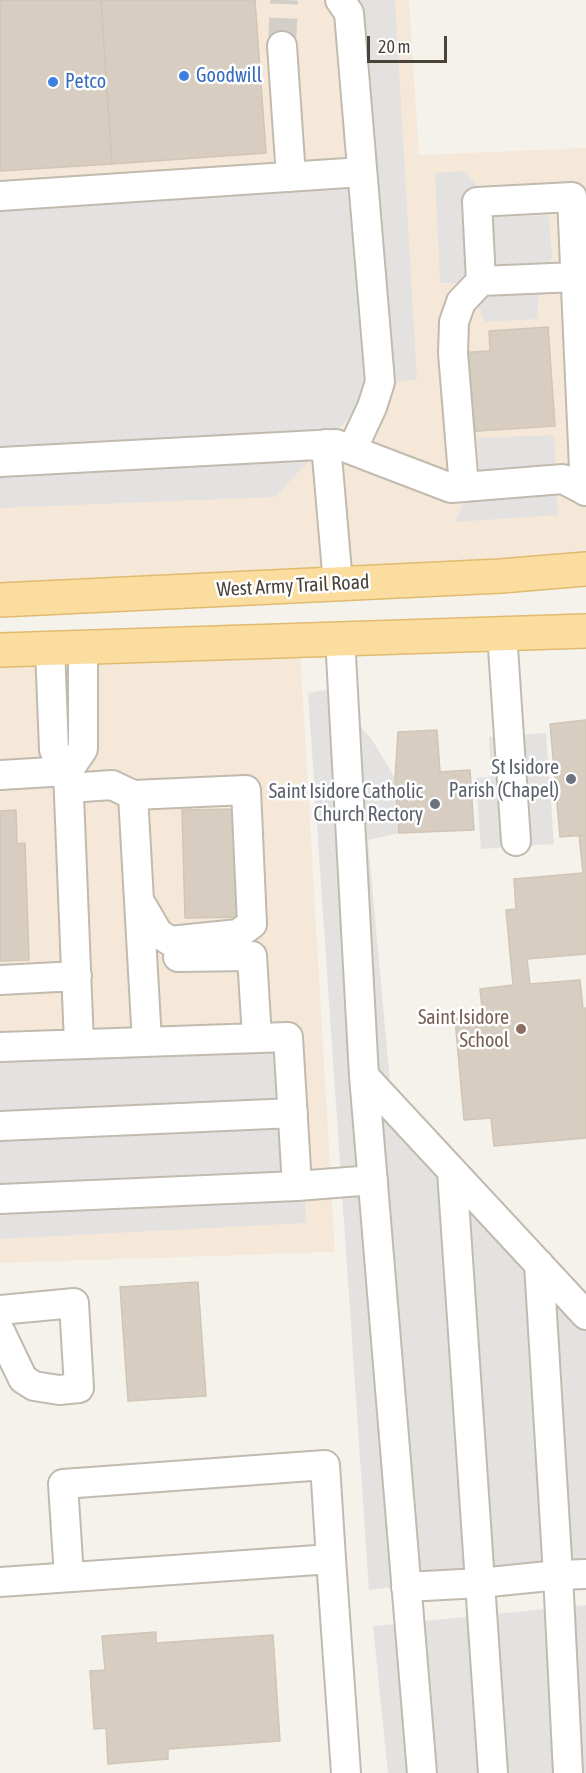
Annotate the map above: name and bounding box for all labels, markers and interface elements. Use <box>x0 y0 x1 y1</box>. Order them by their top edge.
scale bar <box>370 24 450 62</box>
text: 20 m <box>378 36 410 57</box>
place label: Goodwill <box>196 64 262 88</box>
marker: Goodwill <box>177 69 191 83</box>
place label: Petco <box>65 70 106 94</box>
marker: Petco <box>46 75 60 89</box>
street label: West Army Trail Road <box>216 570 370 602</box>
place label: St Isidore Parish (Chapel) <box>449 756 559 803</box>
marker: St Isidore Parish (Chapel) <box>564 772 578 786</box>
place label: Saint Isidore Catholic Church Rectory <box>269 780 423 827</box>
marker: Saint Isidore Catholic Church Rectory <box>428 797 442 811</box>
place label: Saint Isidore School <box>418 1006 509 1053</box>
marker: Saint Isidore School <box>514 1022 528 1036</box>

